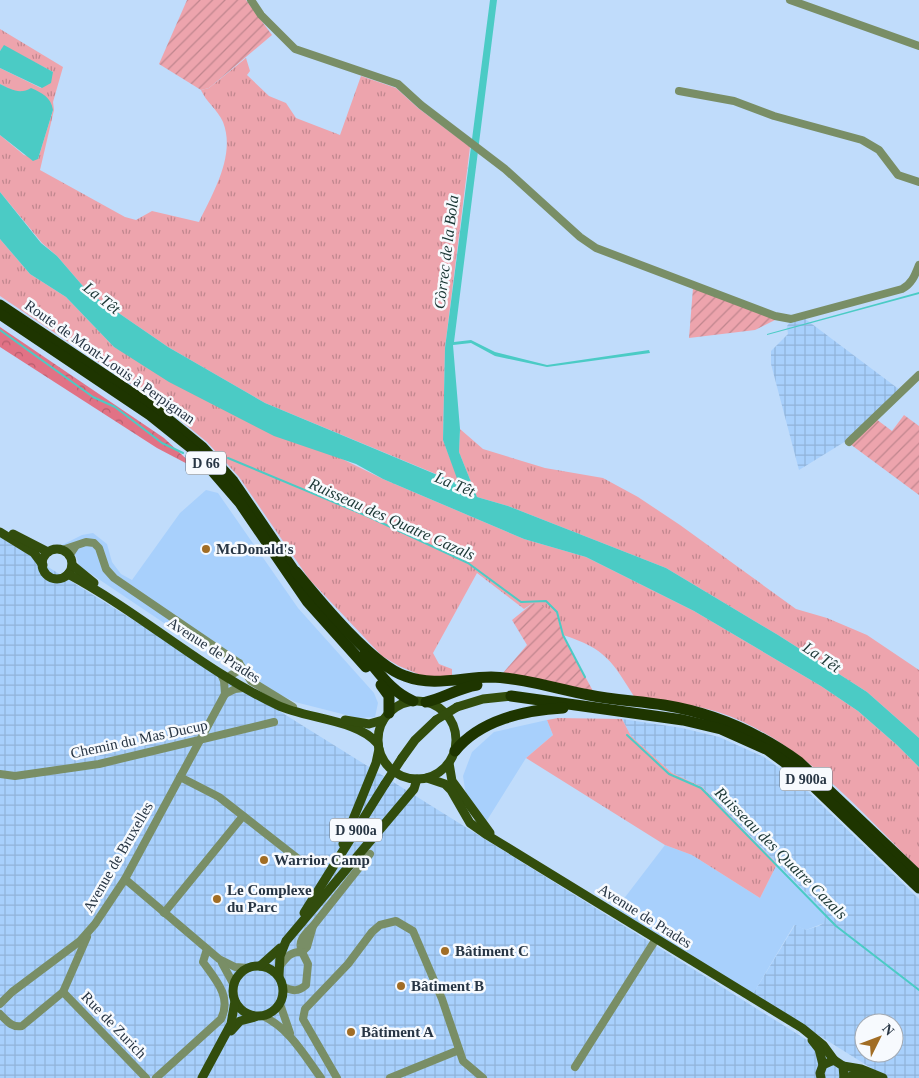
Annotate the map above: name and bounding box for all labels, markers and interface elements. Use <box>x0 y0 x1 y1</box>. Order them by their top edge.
water label: Còrrec de la Bola <box>431 194 461 310</box>
water label: La Têt <box>80 278 124 318</box>
street label: Route de Mont-Louis à Perpignan <box>22 297 199 427</box>
road number: D 66 <box>186 452 226 474</box>
water label: La Têt <box>432 468 478 500</box>
water label: Ruisseau des Quatre Cazals <box>306 474 477 563</box>
place label: McDonald's <box>216 541 294 557</box>
marker: McDonald's <box>200 543 212 555</box>
street label: Avenue de Prades <box>165 614 263 686</box>
water label: La Têt <box>799 638 844 676</box>
street label: Chemin du Mas Ducup <box>69 717 209 761</box>
road number: D 900a <box>780 768 832 791</box>
water label: Ruisseau des Quatre Cazals <box>711 783 850 922</box>
street label: Avenue de Bruxelles <box>80 799 156 915</box>
road number: D 900a <box>330 818 382 842</box>
place label: Warrior Camp <box>274 852 370 868</box>
marker: Warrior Camp <box>258 854 270 866</box>
street label: Avenue de Prades <box>595 881 695 951</box>
place label: Le Complexe du Parc <box>227 882 312 915</box>
marker: Le Complexe du Parc <box>211 893 223 905</box>
place label: Bâtiment C <box>455 943 529 959</box>
marker: Bâtiment C <box>439 945 451 957</box>
place label: Bâtiment B <box>411 978 484 994</box>
marker: Bâtiment B <box>395 980 407 992</box>
street label: Rue de Zurich <box>78 989 150 1062</box>
north arrow <box>854 1013 904 1063</box>
text: N <box>879 1021 897 1038</box>
place label: Bâtiment A <box>361 1024 434 1040</box>
marker: Bâtiment A <box>345 1026 357 1038</box>

